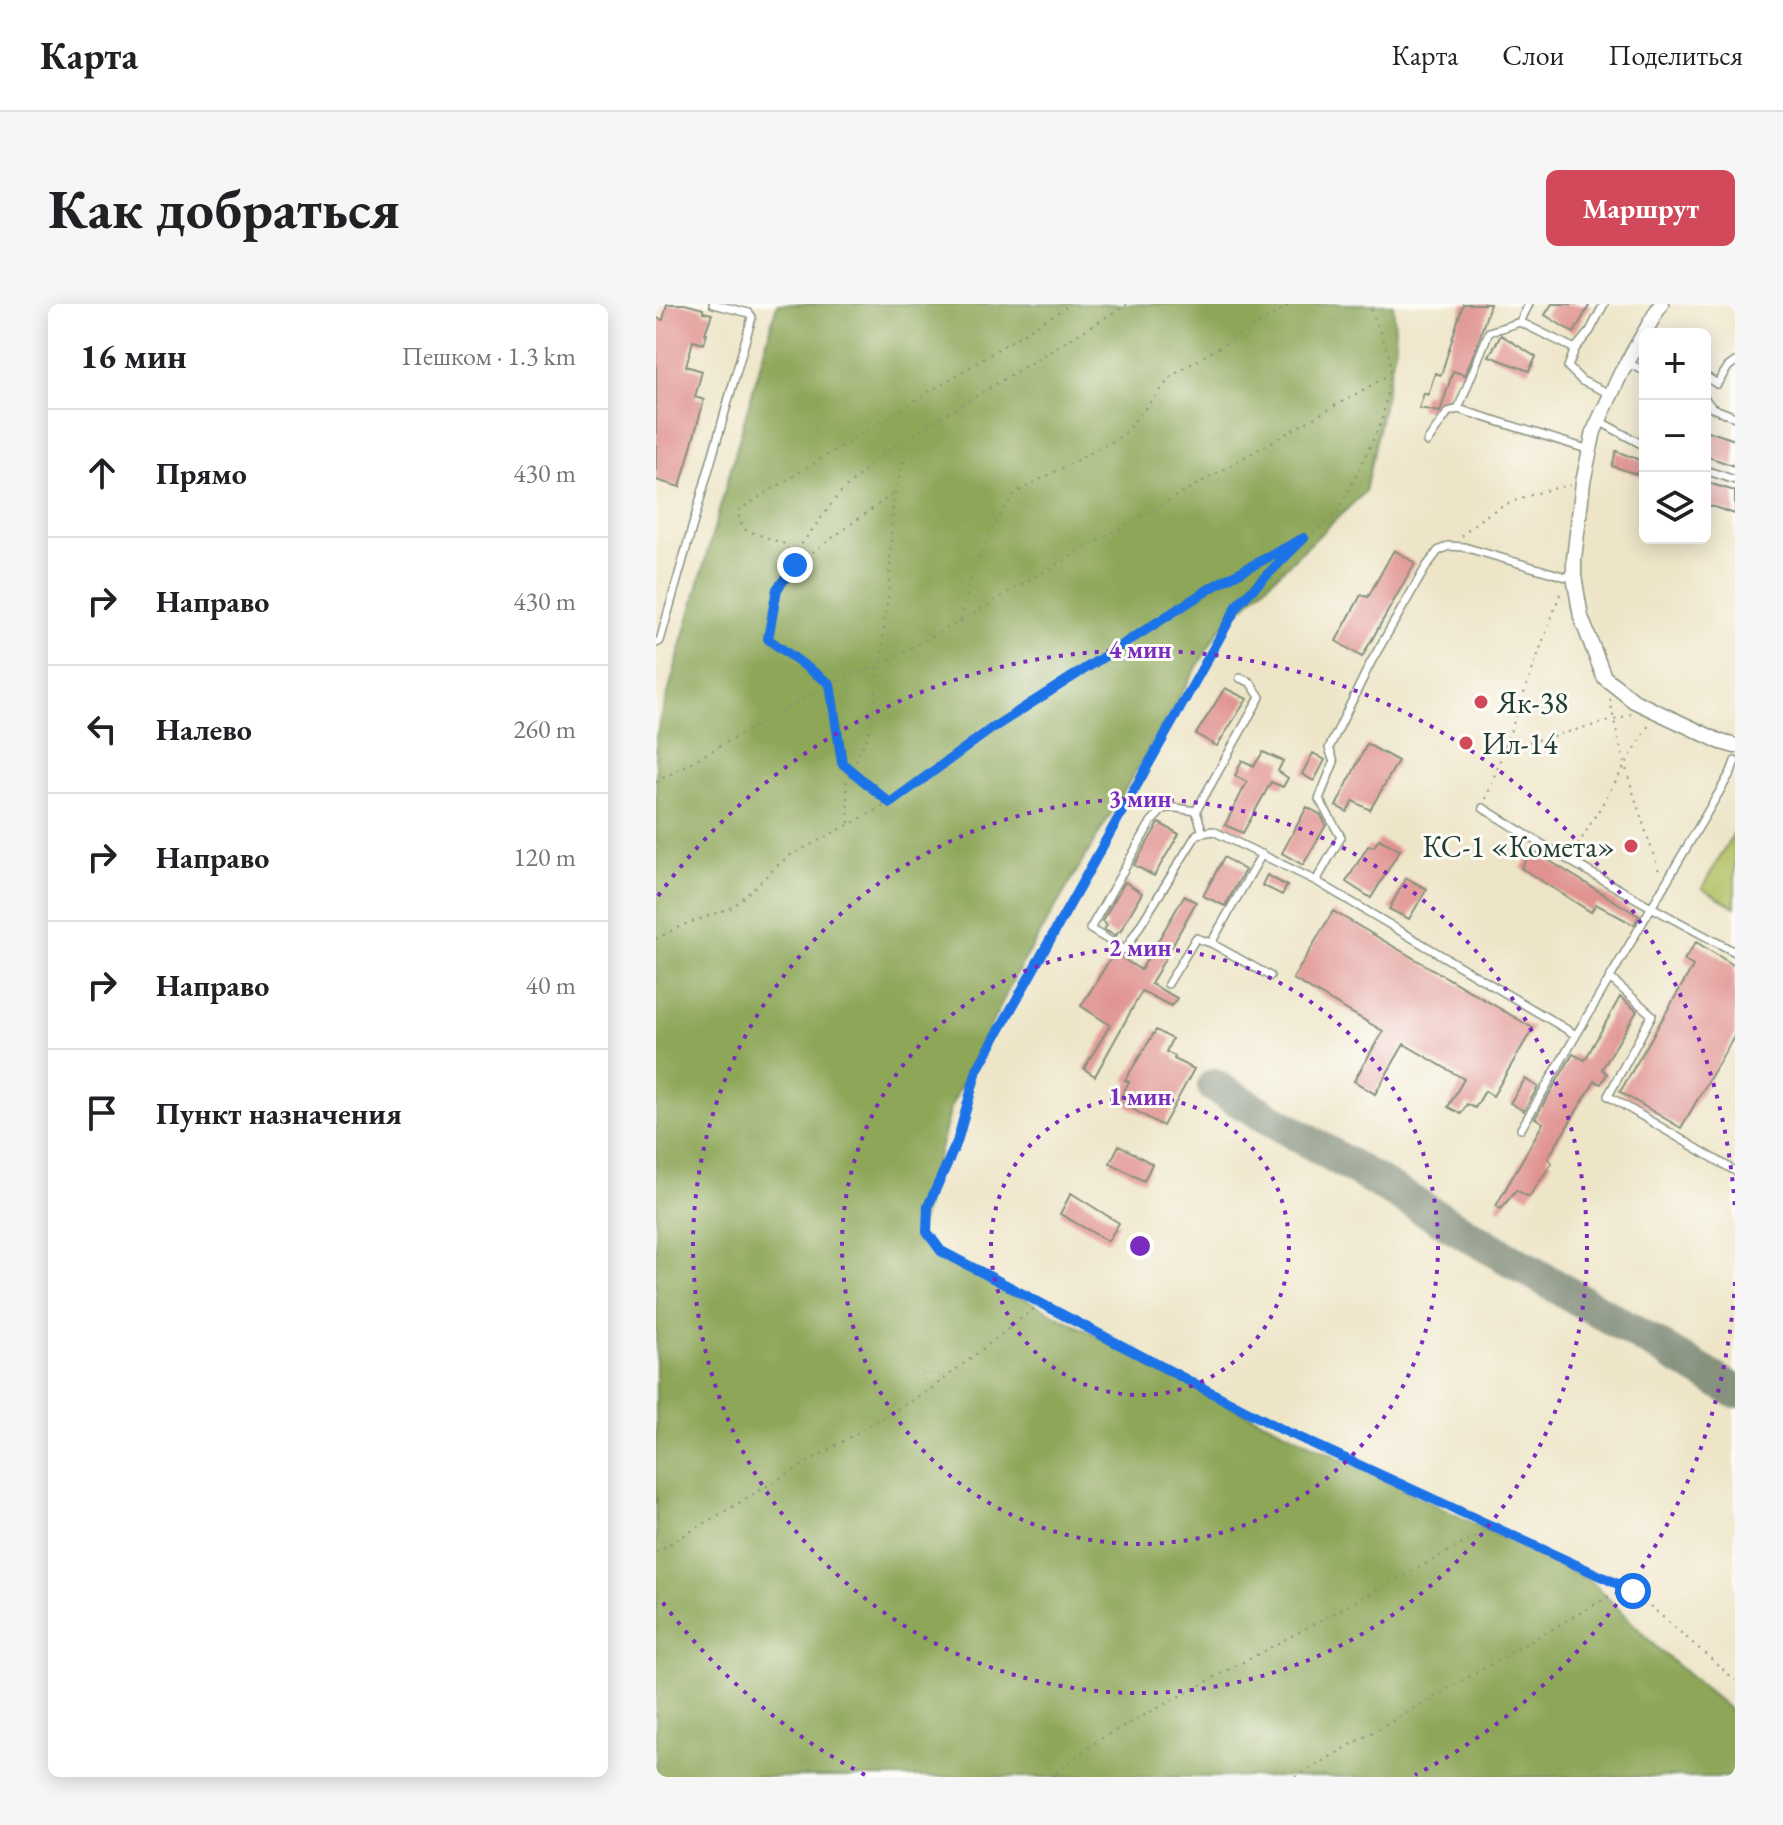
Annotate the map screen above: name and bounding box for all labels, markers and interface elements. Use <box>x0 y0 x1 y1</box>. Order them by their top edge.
text: Карта <box>40 31 138 80</box>
text: Карта <box>1391 37 1458 73</box>
text: Слои <box>1502 37 1564 73</box>
text: Поделиться <box>1608 37 1743 73</box>
button: Маршрут <box>1546 170 1735 246</box>
text: Как добраться <box>48 172 400 245</box>
map controls <box>1639 328 1711 544</box>
button: + <box>1639 328 1711 400</box>
text: 16 мин <box>80 334 187 378</box>
text: Пешком · 1.3 km <box>401 339 576 373</box>
button: − <box>1639 400 1711 472</box>
icon: ahead <box>80 451 124 495</box>
text: Прямо <box>156 454 247 493</box>
text: 430 m <box>513 456 576 490</box>
button: layers <box>1639 472 1711 544</box>
route end <box>777 547 813 583</box>
icon: right <box>80 579 124 623</box>
text: Направо <box>156 582 269 621</box>
text: 430 m <box>513 584 576 618</box>
text: 4 мин <box>1109 634 1171 665</box>
place label: Як-38 <box>1496 683 1569 722</box>
marker: Як-38 <box>1472 693 1490 711</box>
icon: left <box>80 707 124 751</box>
text: Налево <box>156 710 252 749</box>
text: 260 m <box>513 712 576 746</box>
place label: Ил-14 <box>1482 724 1558 763</box>
marker: Ил-14 <box>1457 734 1475 752</box>
text: 3 мин <box>1109 783 1171 814</box>
place label: КС-1 «Комета» <box>1422 827 1615 866</box>
icon: right <box>80 835 124 879</box>
marker: КС-1 «Комета» <box>1622 837 1640 855</box>
text: Направо <box>156 838 269 877</box>
text: 120 m <box>513 840 576 874</box>
text: 2 мин <box>1109 932 1171 963</box>
icon: right <box>80 963 124 1007</box>
text: Направо <box>156 966 269 1005</box>
text: 40 m <box>526 968 576 1002</box>
text: 1 мин <box>1109 1081 1171 1112</box>
icon: arrive <box>80 1091 124 1135</box>
text: Пункт назначения <box>156 1094 402 1133</box>
centre of rings <box>1126 1232 1154 1260</box>
route start <box>1615 1573 1651 1609</box>

